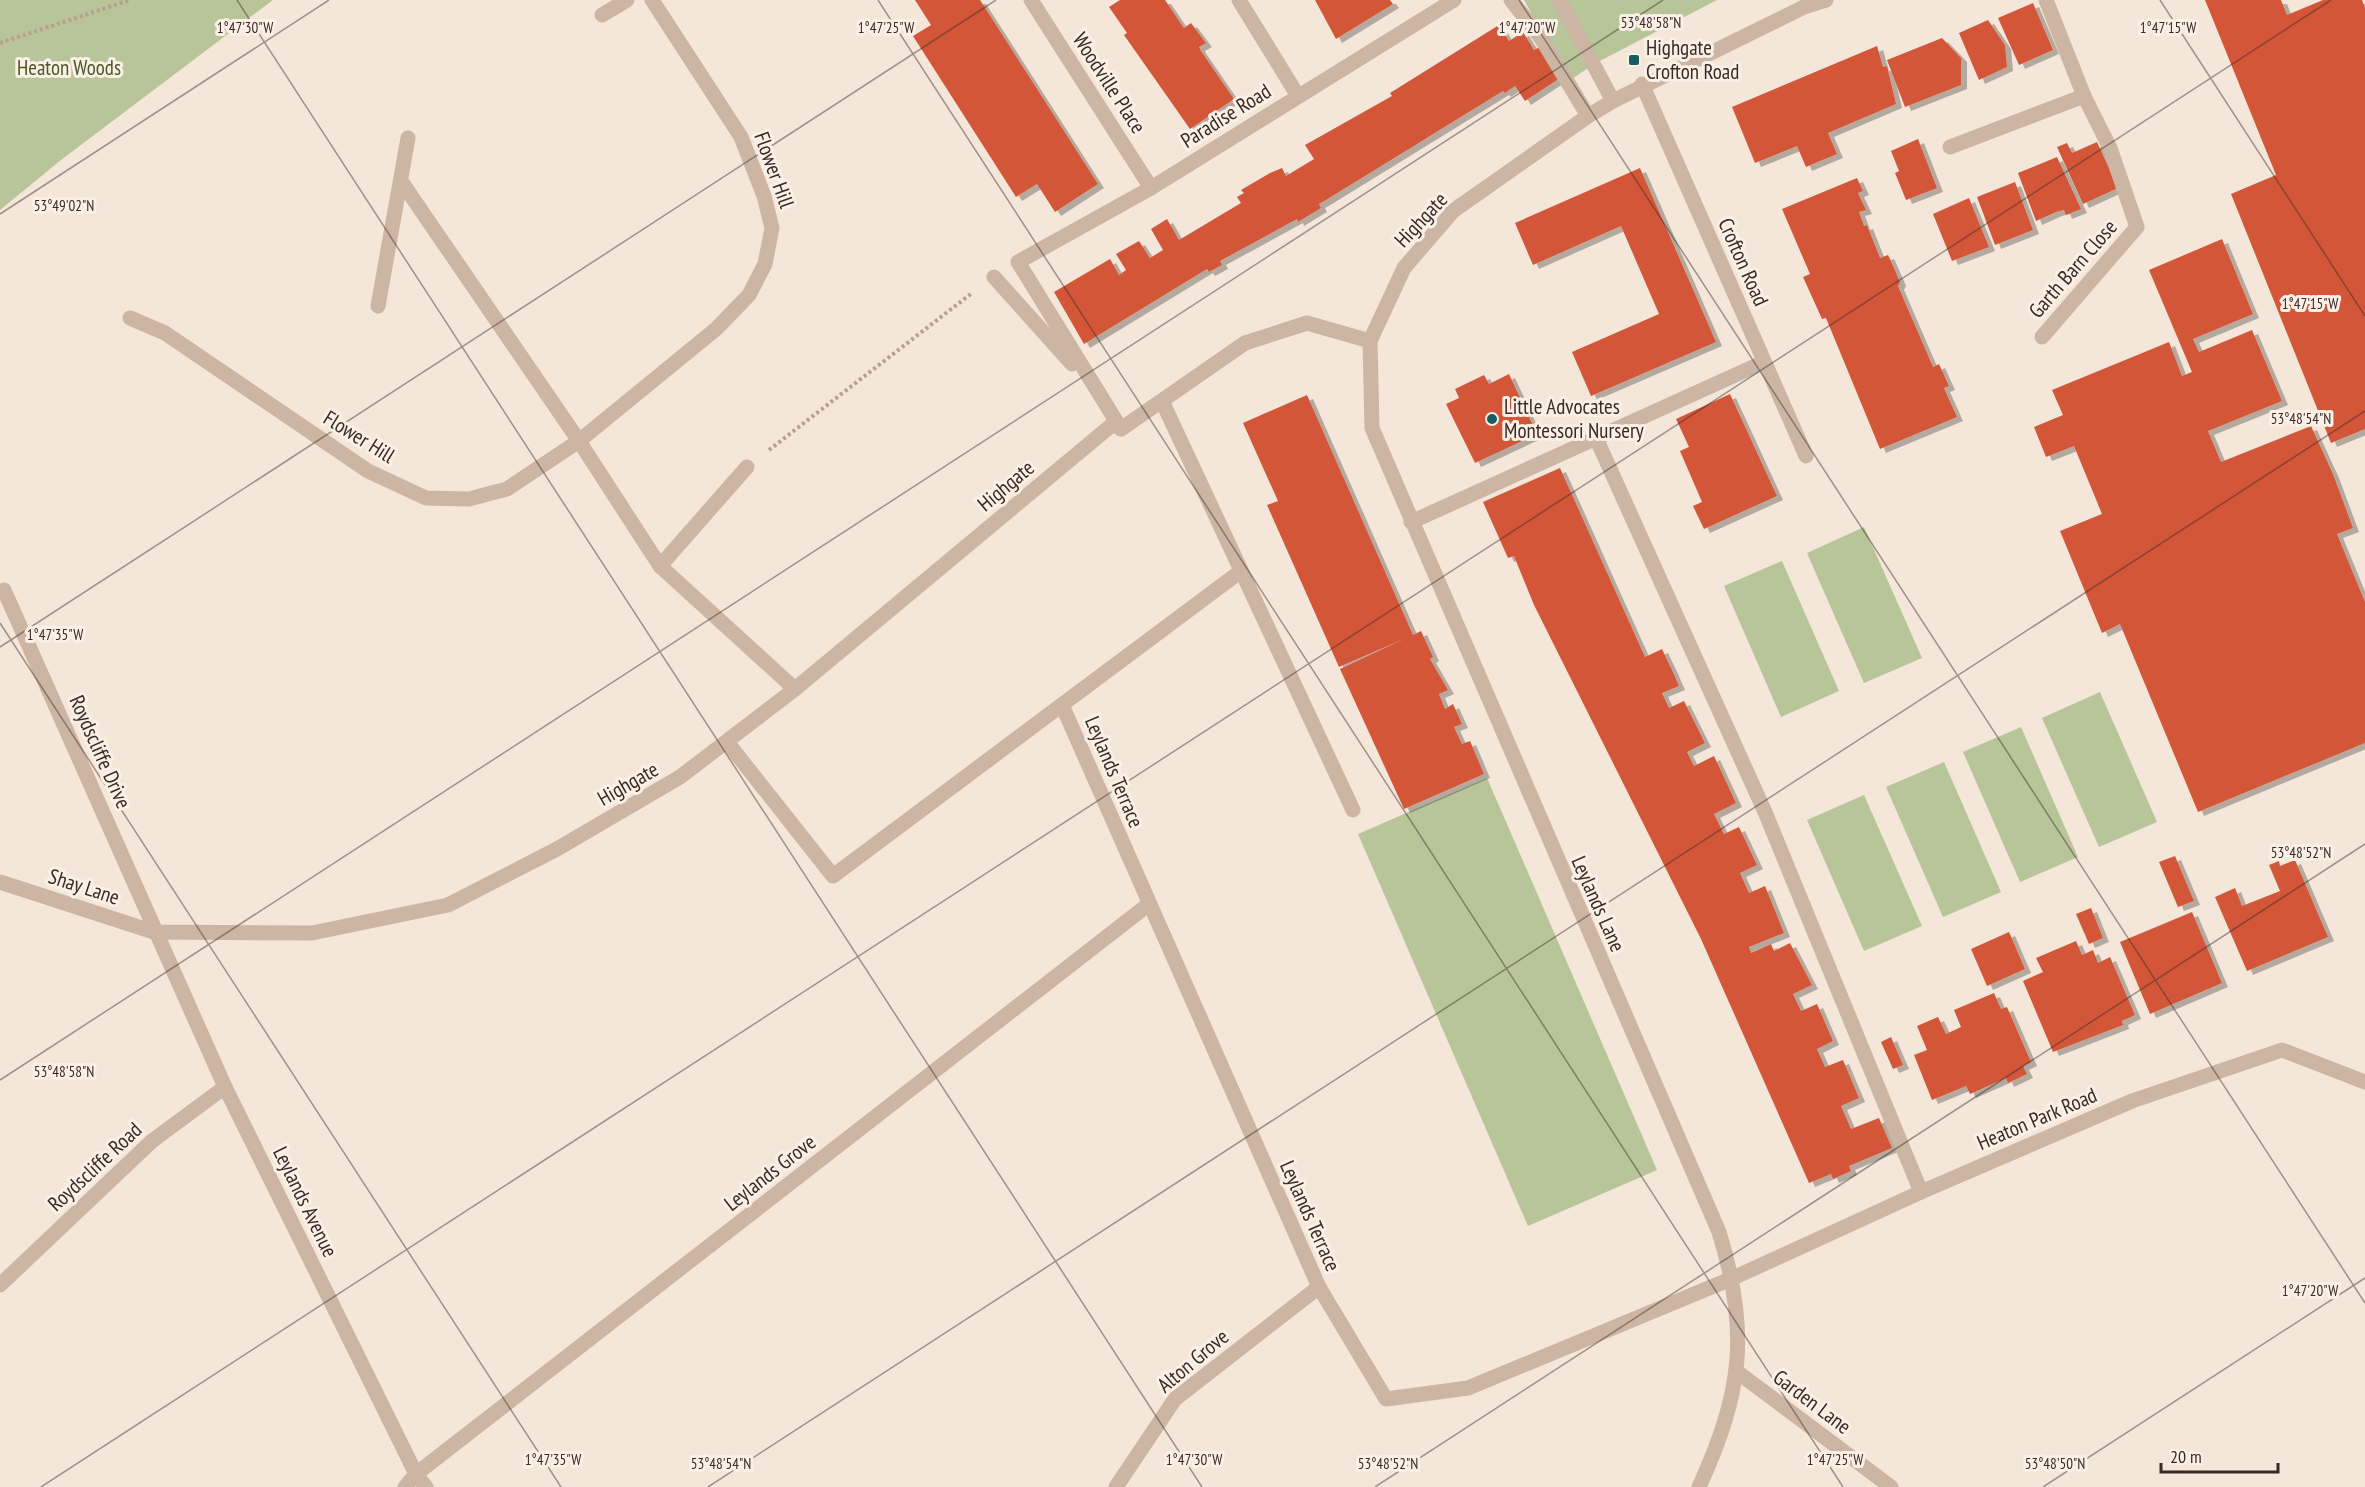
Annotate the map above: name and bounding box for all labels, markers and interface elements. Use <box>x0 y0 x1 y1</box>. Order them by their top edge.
text: 53°48'58"N <box>1621 13 1681 32</box>
text: 1°47'30"W <box>217 18 273 37</box>
text: 1°47'25"W <box>858 18 914 37</box>
text: 1°47'20"W <box>1499 18 1555 37</box>
text: 1°47'15"W <box>2140 18 2196 37</box>
street label: Woodville Place <box>1067 27 1152 138</box>
place label: Highgate Crofton Road <box>1646 34 1739 85</box>
marker: Highgate Crofton Road <box>1627 53 1641 67</box>
park label: Heaton Woods <box>17 54 121 81</box>
street label: Paradise Road <box>1176 77 1276 154</box>
street label: Flower Hill <box>748 128 801 212</box>
street label: Highgate <box>1388 186 1453 253</box>
text: 53°49'02"N <box>34 196 94 215</box>
street label: Crofton Road <box>1712 214 1775 310</box>
street label: Garth Barn Close <box>2023 214 2123 323</box>
text: 1°47'15"W <box>2282 294 2338 313</box>
place label: Little Advocates Montessori Nursery <box>1504 393 1644 444</box>
street label: Flower Hill <box>319 404 400 469</box>
text: 53°48'54"N <box>2271 409 2331 428</box>
marker: Little Advocates Montessori Nursery <box>1485 412 1499 426</box>
street label: Highgate <box>972 454 1040 517</box>
text: 1°47'35"W <box>27 625 83 644</box>
street label: Roydscliffe Drive <box>64 691 137 813</box>
street label: Leylands Terrace <box>1079 712 1150 831</box>
street label: Highgate <box>592 755 663 812</box>
text: 53°48'52"N <box>2271 843 2331 862</box>
street label: Leylands Lane <box>1565 852 1632 956</box>
street label: Shay Lane <box>45 862 123 911</box>
text: 53°48'58"N <box>34 1062 94 1081</box>
street label: Heaton Park Road <box>1973 1081 2101 1156</box>
street label: Roydscliffe Road <box>42 1116 147 1217</box>
street label: Leylands Grove <box>718 1128 821 1217</box>
street label: Leylands Avenue <box>267 1142 344 1261</box>
street label: Leylands Terrace <box>1274 1156 1347 1275</box>
text: 1°47'20"W <box>2282 1281 2338 1300</box>
street label: Alton Grove <box>1151 1323 1234 1398</box>
street label: Garden Lane <box>1768 1364 1857 1440</box>
scale bar <box>2161 1436 2278 1474</box>
text: 20 m <box>2170 1445 2202 1468</box>
text: 1°47'35"W <box>525 1450 581 1469</box>
text: 1°47'30"W <box>1166 1450 1222 1469</box>
text: 1°47'25"W <box>1807 1450 1863 1469</box>
text: 53°48'54"N <box>691 1454 751 1473</box>
text: 53°48'52"N <box>1358 1454 1418 1473</box>
text: 53°48'50"N <box>2025 1454 2085 1473</box>

